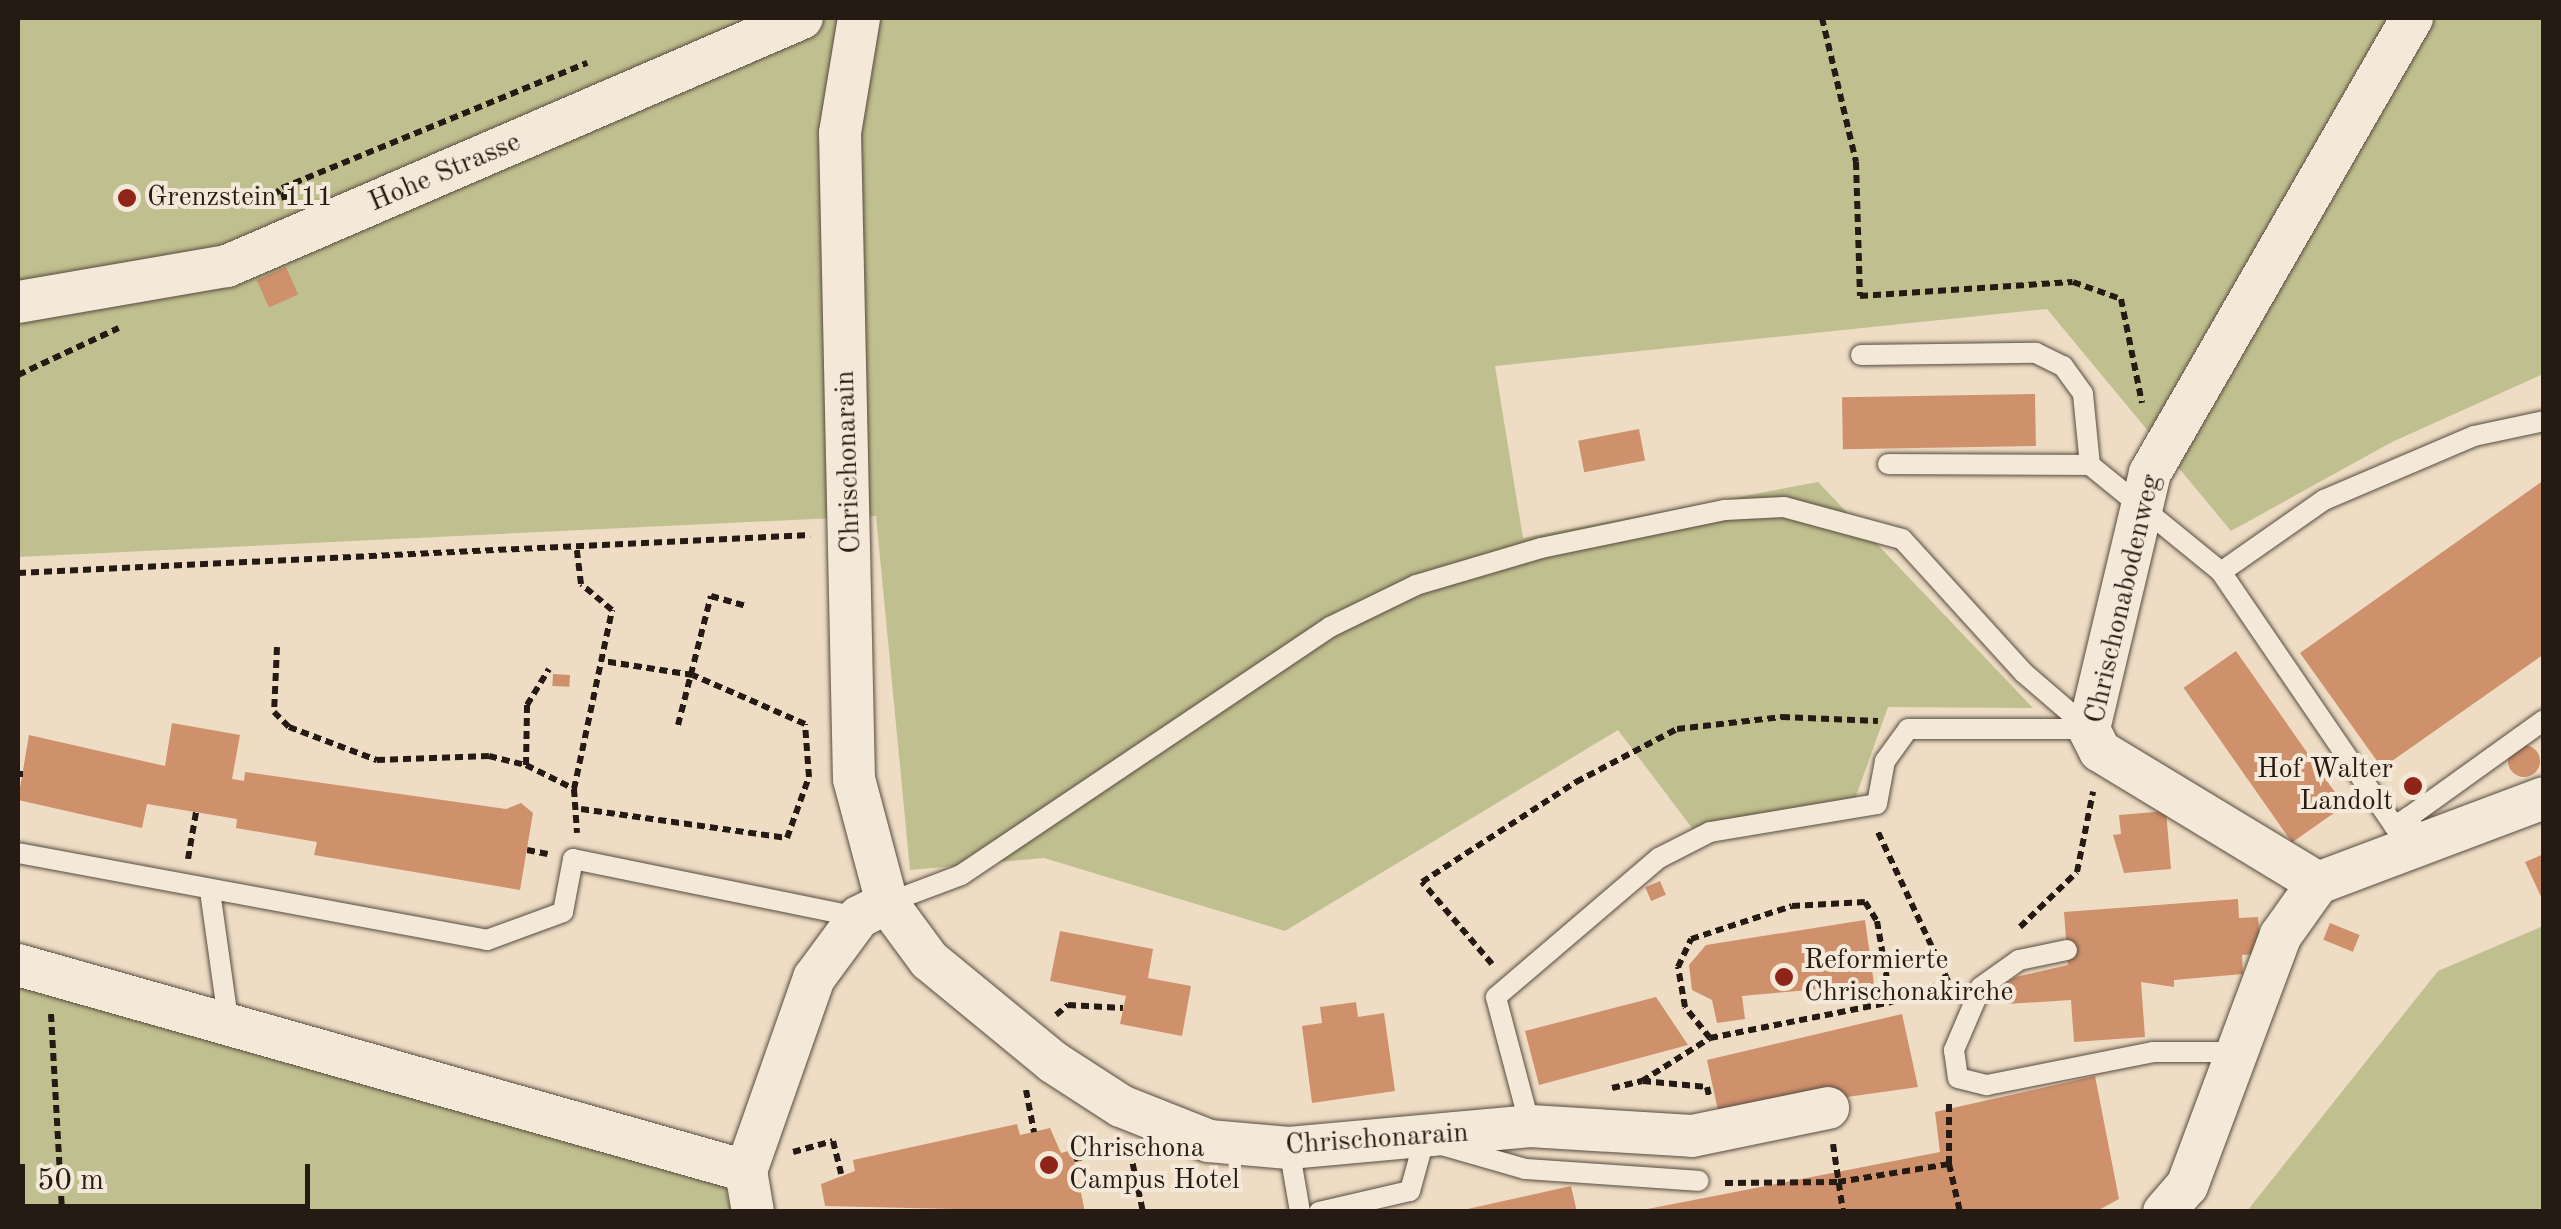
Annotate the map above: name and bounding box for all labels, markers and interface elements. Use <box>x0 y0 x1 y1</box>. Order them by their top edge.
street label: Hohe Strasse <box>364 126 526 220</box>
place label: Grenzstein 111 <box>147 181 333 215</box>
marker: Grenzstein 111 <box>116 187 138 209</box>
street label: Chrischonarain <box>829 370 869 554</box>
street label: Chrischonabodenweg <box>2079 471 2169 727</box>
place label: Hof Walter Landolt <box>2257 753 2393 819</box>
marker: Hof Walter Landolt <box>2402 775 2424 797</box>
place label: Reformierte Chrischonakirche <box>1804 944 2013 1010</box>
marker: Reformierte Chrischonakirche <box>1773 966 1795 988</box>
street label: Chrischonarain <box>1284 1117 1470 1163</box>
place label: Chrischona Campus Hotel <box>1069 1132 1239 1198</box>
scale bar <box>25 1144 315 1206</box>
marker: Chrischona Campus Hotel <box>1038 1154 1060 1176</box>
text: 50 m <box>37 1166 104 1196</box>

